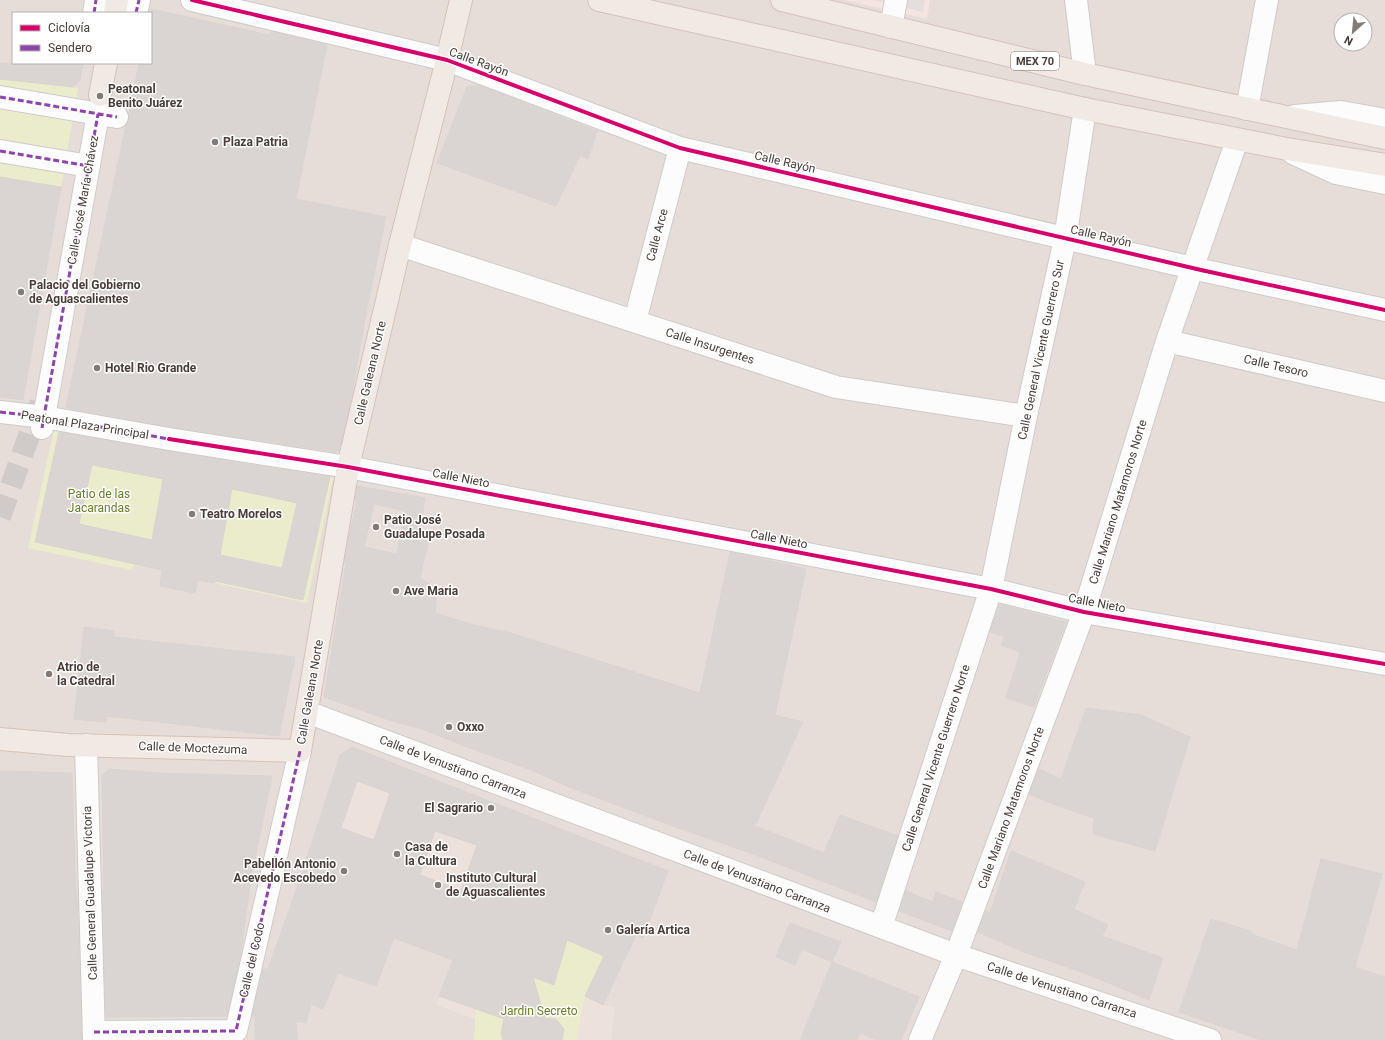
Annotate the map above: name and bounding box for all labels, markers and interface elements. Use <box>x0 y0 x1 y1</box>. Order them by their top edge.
legend <box>12 12 152 64</box>
north arrow <box>1333 12 1373 52</box>
text: Ciclovía <box>48 21 90 35</box>
text: N <box>1342 33 1355 48</box>
text: Sendero <box>48 41 92 55</box>
street label: Calle Rayón <box>447 45 511 79</box>
road number: MEX 70 <box>1011 52 1059 70</box>
place label: Peatonal Benito Juárez <box>108 82 182 110</box>
marker: Peatonal Benito Juárez <box>95 91 105 101</box>
street label: Calle José María Chávez <box>65 134 101 266</box>
place label: Plaza Patria <box>223 135 289 149</box>
marker: Plaza Patria <box>210 137 220 147</box>
street label: Calle Rayón <box>753 148 817 176</box>
street label: Calle Arce <box>643 207 671 263</box>
street label: Calle Rayón <box>1069 222 1133 250</box>
street label: Calle General Vicente Guerrero Sur <box>1015 259 1067 441</box>
place label: Palacio del Gobierno de Aguascalientes <box>29 278 141 306</box>
marker: Palacio del Gobierno de Aguascalientes <box>16 287 26 297</box>
street label: Calle Galeana Norte <box>351 320 389 426</box>
street label: Calle Insurgentes <box>664 325 756 367</box>
street label: Calle Tesoro <box>1242 352 1310 380</box>
place label: Hotel Rio Grande <box>105 361 197 375</box>
marker: Hotel Rio Grande <box>92 363 102 373</box>
street label: Peatonal Plaza Principal <box>20 408 150 442</box>
street label: Calle Mariano Matamoros Norte <box>1086 418 1150 586</box>
street label: Calle Nieto <box>431 466 491 490</box>
park label: Patio de las Jacarandas <box>68 487 130 515</box>
place label: Teatro Morelos <box>200 507 282 521</box>
marker: Teatro Morelos <box>187 509 197 519</box>
place label: Patio José Guadalupe Posada <box>384 513 485 541</box>
marker: Patio José Guadalupe Posada <box>371 522 381 532</box>
street label: Calle Nieto <box>749 527 809 551</box>
place label: Ave Maria <box>404 584 459 598</box>
marker: Ave Maria <box>391 586 401 596</box>
street label: Calle Nieto <box>1067 591 1127 615</box>
street label: Calle Galeana Norte <box>294 638 326 746</box>
place label: Atrio de la Catedral <box>57 660 115 688</box>
street label: Calle General Vicente Guerrero Norte <box>899 663 973 853</box>
marker: Atrio de la Catedral <box>44 669 54 679</box>
place label: Oxxo <box>457 720 484 734</box>
marker: Oxxo <box>444 722 454 732</box>
street label: Calle Mariano Matamoros Norte <box>975 725 1047 891</box>
street label: Calle de Venustiano Carranza <box>377 732 529 802</box>
street label: Calle de Moctezuma <box>138 739 248 757</box>
place label: El Sagrario <box>424 801 483 815</box>
marker: El Sagrario <box>486 803 496 813</box>
street label: Calle General Guadalupe Victoria <box>80 806 100 980</box>
place label: Casa de la Cultura <box>405 840 457 868</box>
street label: Calle de Venustiano Carranza <box>681 846 833 916</box>
marker: Casa de la Cultura <box>392 849 402 859</box>
place label: Pabellón Antonio Acevedo Escobedo <box>234 857 336 885</box>
marker: Pabellón Antonio Acevedo Escobedo <box>339 866 349 876</box>
place label: Instituto Cultural de Aguascalientes <box>446 871 545 899</box>
marker: Instituto Cultural de Aguascalientes <box>433 880 443 890</box>
street label: Calle del Codo <box>237 921 267 999</box>
place label: Galería Artica <box>616 923 691 937</box>
marker: Galería Artica <box>603 925 613 935</box>
street label: Calle de Venustiano Carranza <box>985 959 1139 1021</box>
park label: Jardin Secreto <box>500 1004 578 1018</box>

